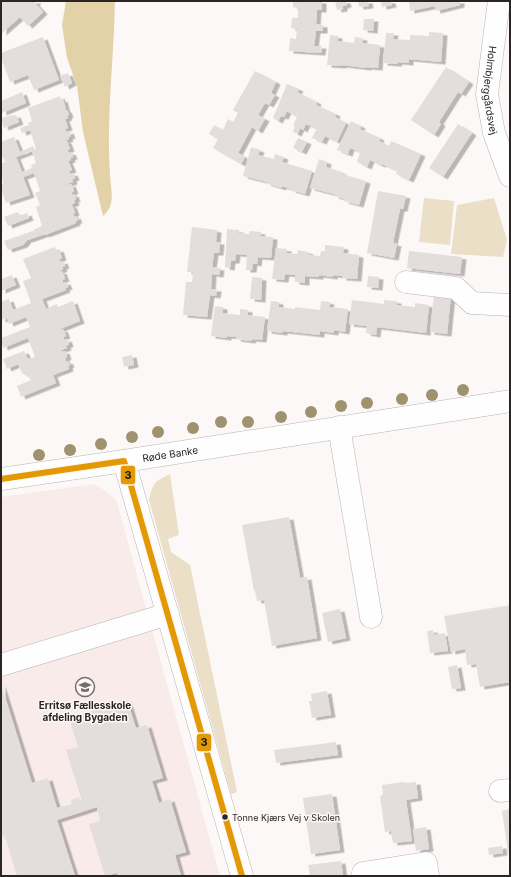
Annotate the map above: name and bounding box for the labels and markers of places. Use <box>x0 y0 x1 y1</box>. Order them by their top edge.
school or university icon: Erritsø Fællesskole afdeling Bygaden <box>74 676 96 698</box>
place label: Erritsø Fællesskole afdeling Bygaden <box>39 699 131 724</box>
marker: Tonne Kjærs Vej v Skolen <box>220 812 230 822</box>
place label: Tonne Kjærs Vej v Skolen <box>232 812 340 823</box>

